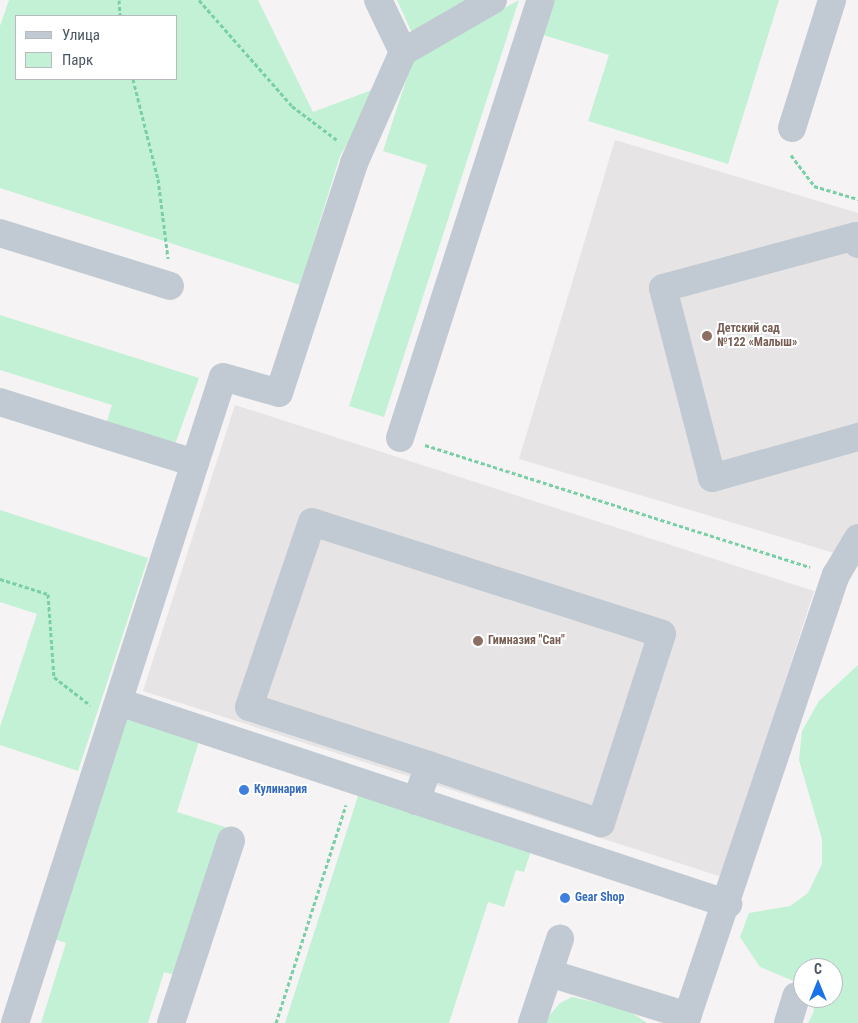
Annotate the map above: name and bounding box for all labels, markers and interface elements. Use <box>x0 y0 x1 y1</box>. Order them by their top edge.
legend <box>15 15 178 80</box>
text: Улица <box>62 26 100 44</box>
text: Парк <box>62 51 93 69</box>
place label: Детский сад №122 «Малыш» <box>717 322 797 350</box>
marker: Детский сад №122 «Малыш» <box>701 330 713 342</box>
place label: Гимназия "Сан" <box>488 634 565 648</box>
marker: Гимназия "Сан" <box>472 635 484 647</box>
place label: Кулинария <box>254 783 307 797</box>
marker: Кулинария <box>238 784 250 796</box>
place label: Gear Shop <box>575 891 624 905</box>
marker: Gear Shop <box>559 892 571 904</box>
north arrow <box>793 958 843 1008</box>
text: С <box>814 961 822 977</box>

